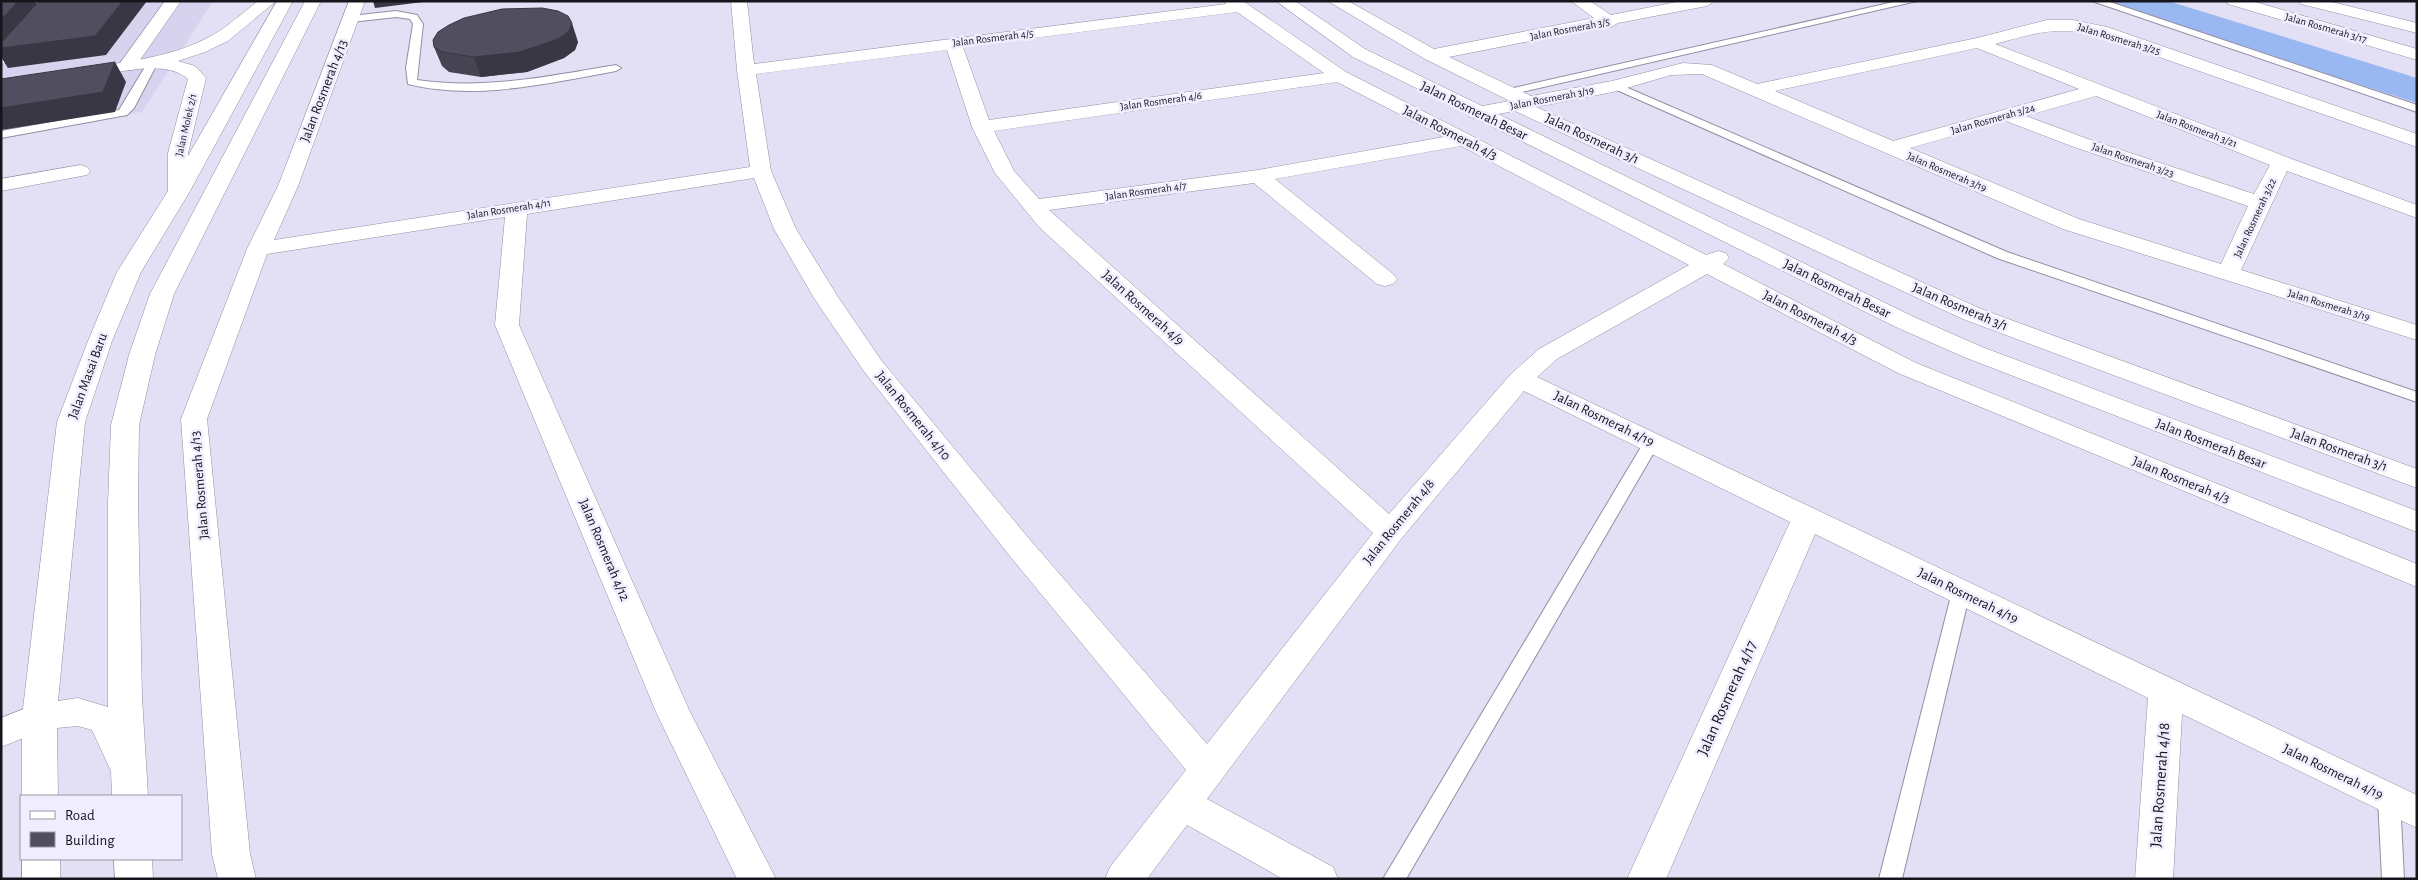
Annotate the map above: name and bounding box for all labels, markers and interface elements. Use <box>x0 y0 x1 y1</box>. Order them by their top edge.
street label: Jalan Rosmerah 3/17 <box>2284 11 2369 45</box>
street label: Jalan Rosmerah 3/5 <box>1529 16 1611 42</box>
street label: Jalan Rosmerah 3/25 <box>2076 21 2162 57</box>
street label: Jalan Rosmerah 4/5 <box>952 28 1035 48</box>
street label: Jalan Rosmerah 4/13 <box>298 38 350 144</box>
street label: Jalan Rosmerah Besar <box>1418 79 1530 143</box>
street label: Jalan Rosmerah 3/19 <box>1509 84 1595 112</box>
street label: Jalan Rosmerah 4/6 <box>1120 90 1202 112</box>
street label: Jalan Molek 2/1 <box>173 93 199 157</box>
street label: Jalan Rosmerah 3/24 <box>1950 102 2036 136</box>
street label: Jalan Rosmerah 4/3 <box>1401 103 1500 163</box>
street label: Jalan Rosmerah 3/21 <box>2155 109 2239 149</box>
street label: Jalan Rosmerah 3/1 <box>1543 111 1641 167</box>
street label: Jalan Rosmerah 3/23 <box>2091 141 2176 179</box>
street label: Jalan Rosmerah 3/19 <box>1906 150 1988 194</box>
street label: Jalan Rosmerah 3/22 <box>2232 177 2278 259</box>
street label: Jalan Rosmerah 4/7 <box>1105 180 1188 202</box>
street label: Jalan Rosmerah 4/11 <box>466 197 552 221</box>
street label: Jalan Rosmerah Besar <box>1781 257 1893 321</box>
street label: Jalan Rosmerah 4/9 <box>1099 268 1187 348</box>
street label: Jalan Rosmerah 3/1 <box>1910 281 2010 333</box>
street label: Jalan Rosmerah 3/19 <box>2287 287 2371 323</box>
street label: Jalan Rosmerah 4/3 <box>1761 288 1860 348</box>
street label: Jalan Masai Baru <box>66 331 110 421</box>
street label: Jalan Rosmerah 4/10 <box>873 369 953 463</box>
street label: Jalan Rosmerah 4/19 <box>1552 389 1656 449</box>
street label: Jalan Rosmerah Besar <box>2154 416 2269 472</box>
street label: Jalan Rosmerah 3/1 <box>2289 426 2389 474</box>
street label: Jalan Rosmerah 4/13 <box>188 430 212 540</box>
street label: Jalan Rosmerah 4/3 <box>2130 454 2232 506</box>
street label: Jalan Rosmerah 4/8 <box>1361 477 1437 567</box>
street label: Jalan Rosmerah 4/12 <box>576 497 632 603</box>
street label: Jalan Rosmerah 4/19 <box>1916 566 2020 626</box>
street label: Jalan Rosmerah 4/17 <box>1694 638 1760 758</box>
street label: Jalan Rosmerah 4/18 <box>2148 722 2172 848</box>
street label: Jalan Rosmerah 4/19 <box>2281 742 2385 802</box>
legend <box>20 795 182 860</box>
text: Road <box>65 808 95 823</box>
text: Building <box>65 833 115 848</box>

